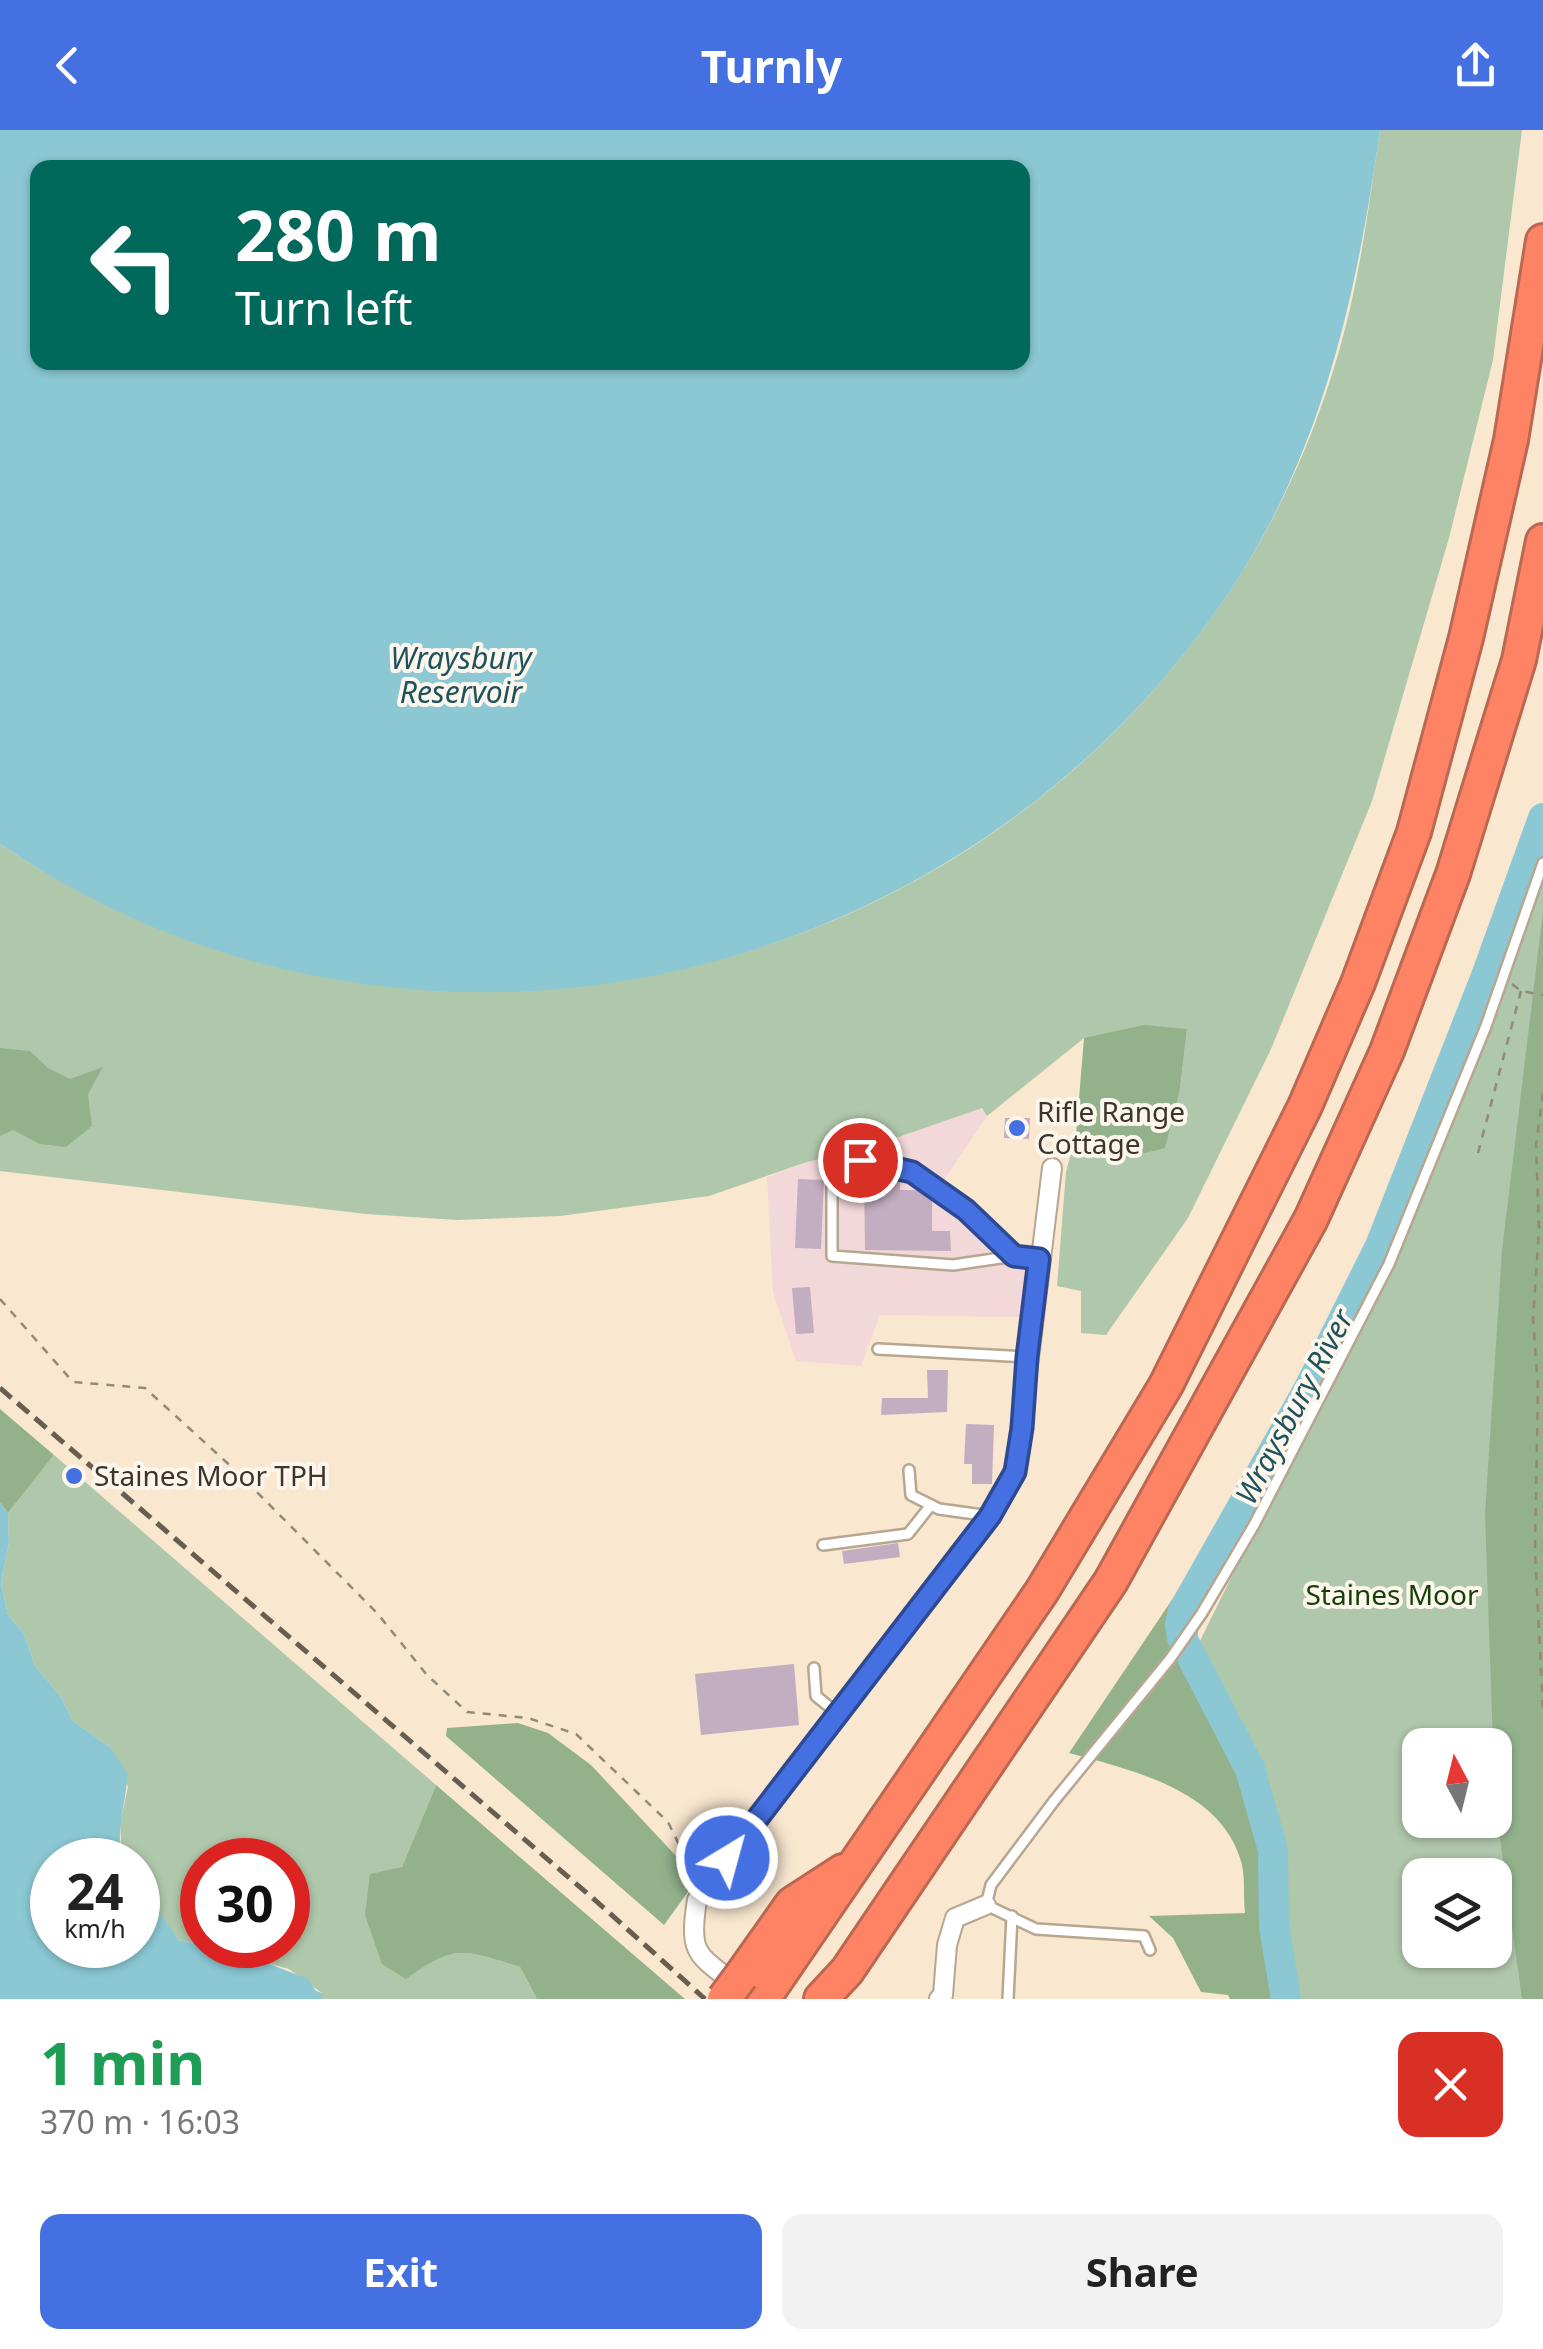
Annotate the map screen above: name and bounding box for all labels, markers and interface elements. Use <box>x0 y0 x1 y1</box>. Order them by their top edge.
text: Turnly <box>701 35 842 96</box>
icon: back <box>40 38 95 93</box>
icon: share <box>1448 38 1503 93</box>
text: 280 m <box>235 186 442 282</box>
icon: left <box>70 200 200 330</box>
text: Turn left <box>235 277 412 338</box>
water label: Wraysbury Reservoir <box>390 637 534 712</box>
place label: Rifle Range Cottage <box>1037 1092 1185 1162</box>
marker: Rifle Range Cottage <box>1006 1117 1028 1139</box>
pin <box>818 1118 903 1203</box>
icon: arrive <box>833 1133 888 1188</box>
water label: Wraysbury River <box>1225 1301 1363 1511</box>
place label: Staines Moor TPH <box>94 1456 328 1494</box>
marker: Staines Moor TPH <box>63 1465 85 1487</box>
park label: Staines Moor <box>1305 1575 1479 1613</box>
north arrow <box>1402 1728 1512 1838</box>
map controls <box>1402 1728 1512 1968</box>
position arrow <box>675 1806 779 1910</box>
speed limit sign: 30 <box>180 1838 310 1968</box>
text: 24 <box>66 1857 124 1925</box>
button: layers <box>1402 1858 1512 1968</box>
text: km/h <box>64 1911 126 1945</box>
text: 1 min <box>40 2021 205 2103</box>
button: close <box>1398 2032 1503 2137</box>
text: 370 m · 16:03 <box>40 2100 240 2143</box>
button: Exit <box>40 2214 762 2329</box>
button: Share <box>782 2214 1503 2329</box>

